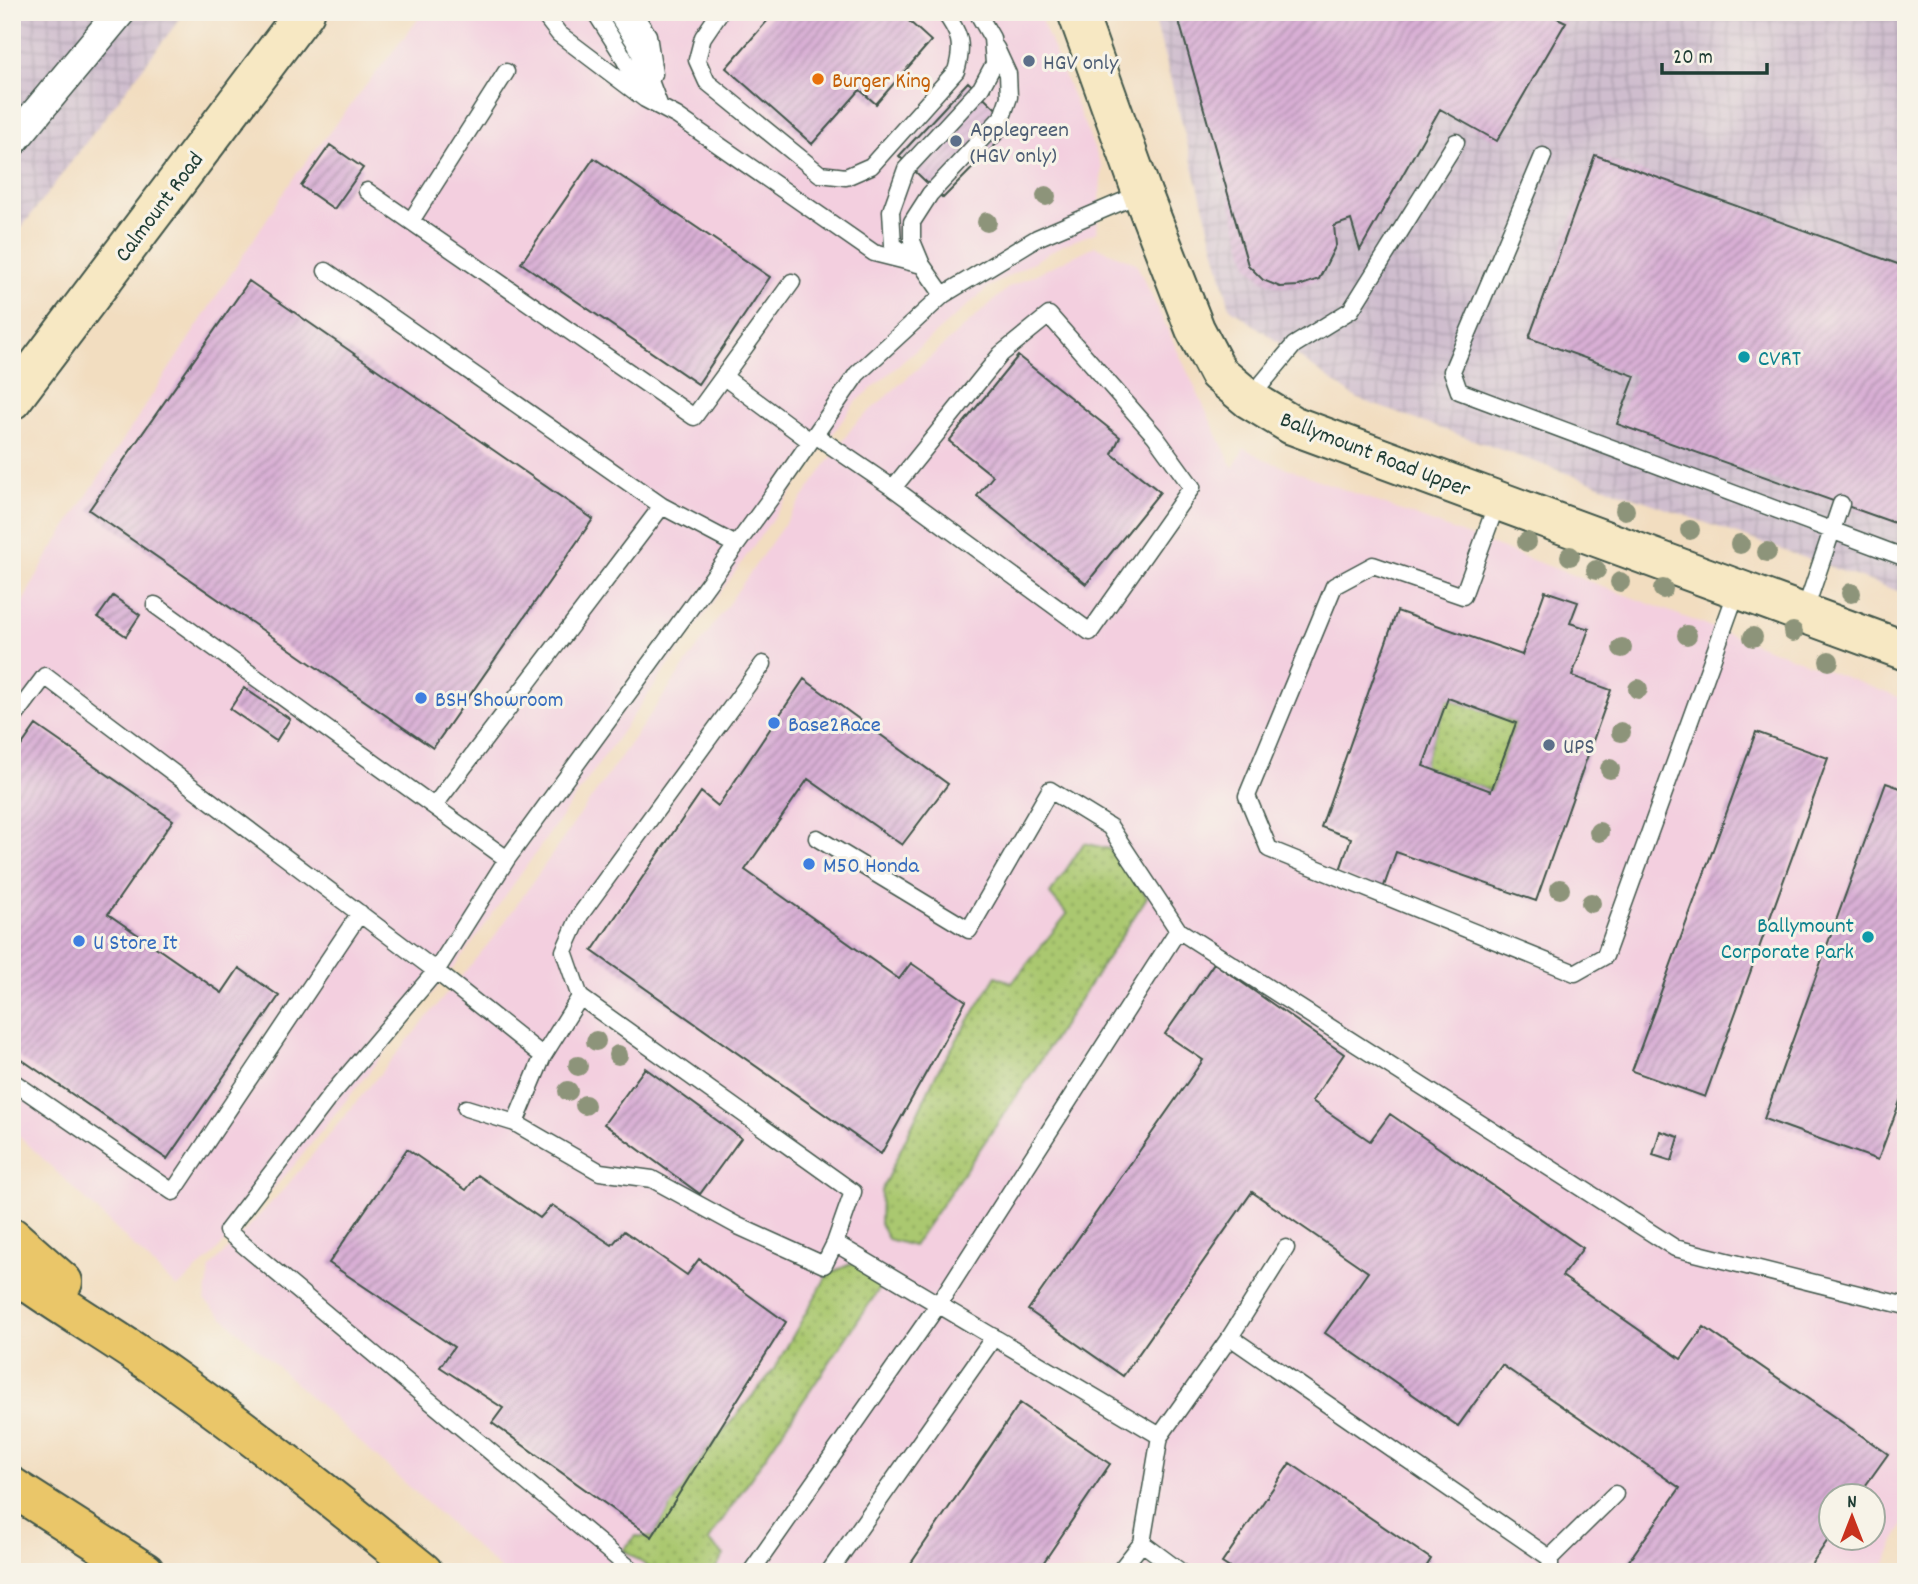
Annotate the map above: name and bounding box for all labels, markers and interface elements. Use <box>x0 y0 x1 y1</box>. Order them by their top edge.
scale bar <box>1662 32 1768 76</box>
text: 20 m <box>1673 44 1713 74</box>
place label: HGV only <box>1043 48 1119 81</box>
marker: HGV only <box>1021 53 1037 69</box>
place label: Burger King <box>832 66 931 99</box>
marker: Burger King <box>810 71 826 87</box>
place label: Applegreen (HGV only) <box>970 115 1069 174</box>
marker: Applegreen (HGV only) <box>948 133 964 149</box>
street label: Calmount Road <box>108 146 213 270</box>
place label: CVRT <box>1758 344 1801 377</box>
marker: CVRT <box>1736 349 1752 365</box>
street label: Ballymount Road Upper <box>1275 405 1475 508</box>
place label: BSH Showroom <box>435 685 564 718</box>
marker: BSH Showroom <box>413 690 429 706</box>
place label: Base2Race <box>788 710 881 743</box>
marker: Base2Race <box>766 715 782 731</box>
place label: UPS <box>1563 732 1595 765</box>
marker: UPS <box>1541 737 1557 753</box>
place label: M50 Honda <box>823 851 920 884</box>
marker: M50 Honda <box>801 856 817 872</box>
place label: Ballymount Corporate Park <box>1721 911 1854 970</box>
place label: U Store It <box>93 928 178 961</box>
marker: Ballymount Corporate Park <box>1860 929 1876 945</box>
marker: U Store It <box>71 933 87 949</box>
north arrow <box>1816 1482 1886 1552</box>
text: N <box>1847 1490 1857 1517</box>

